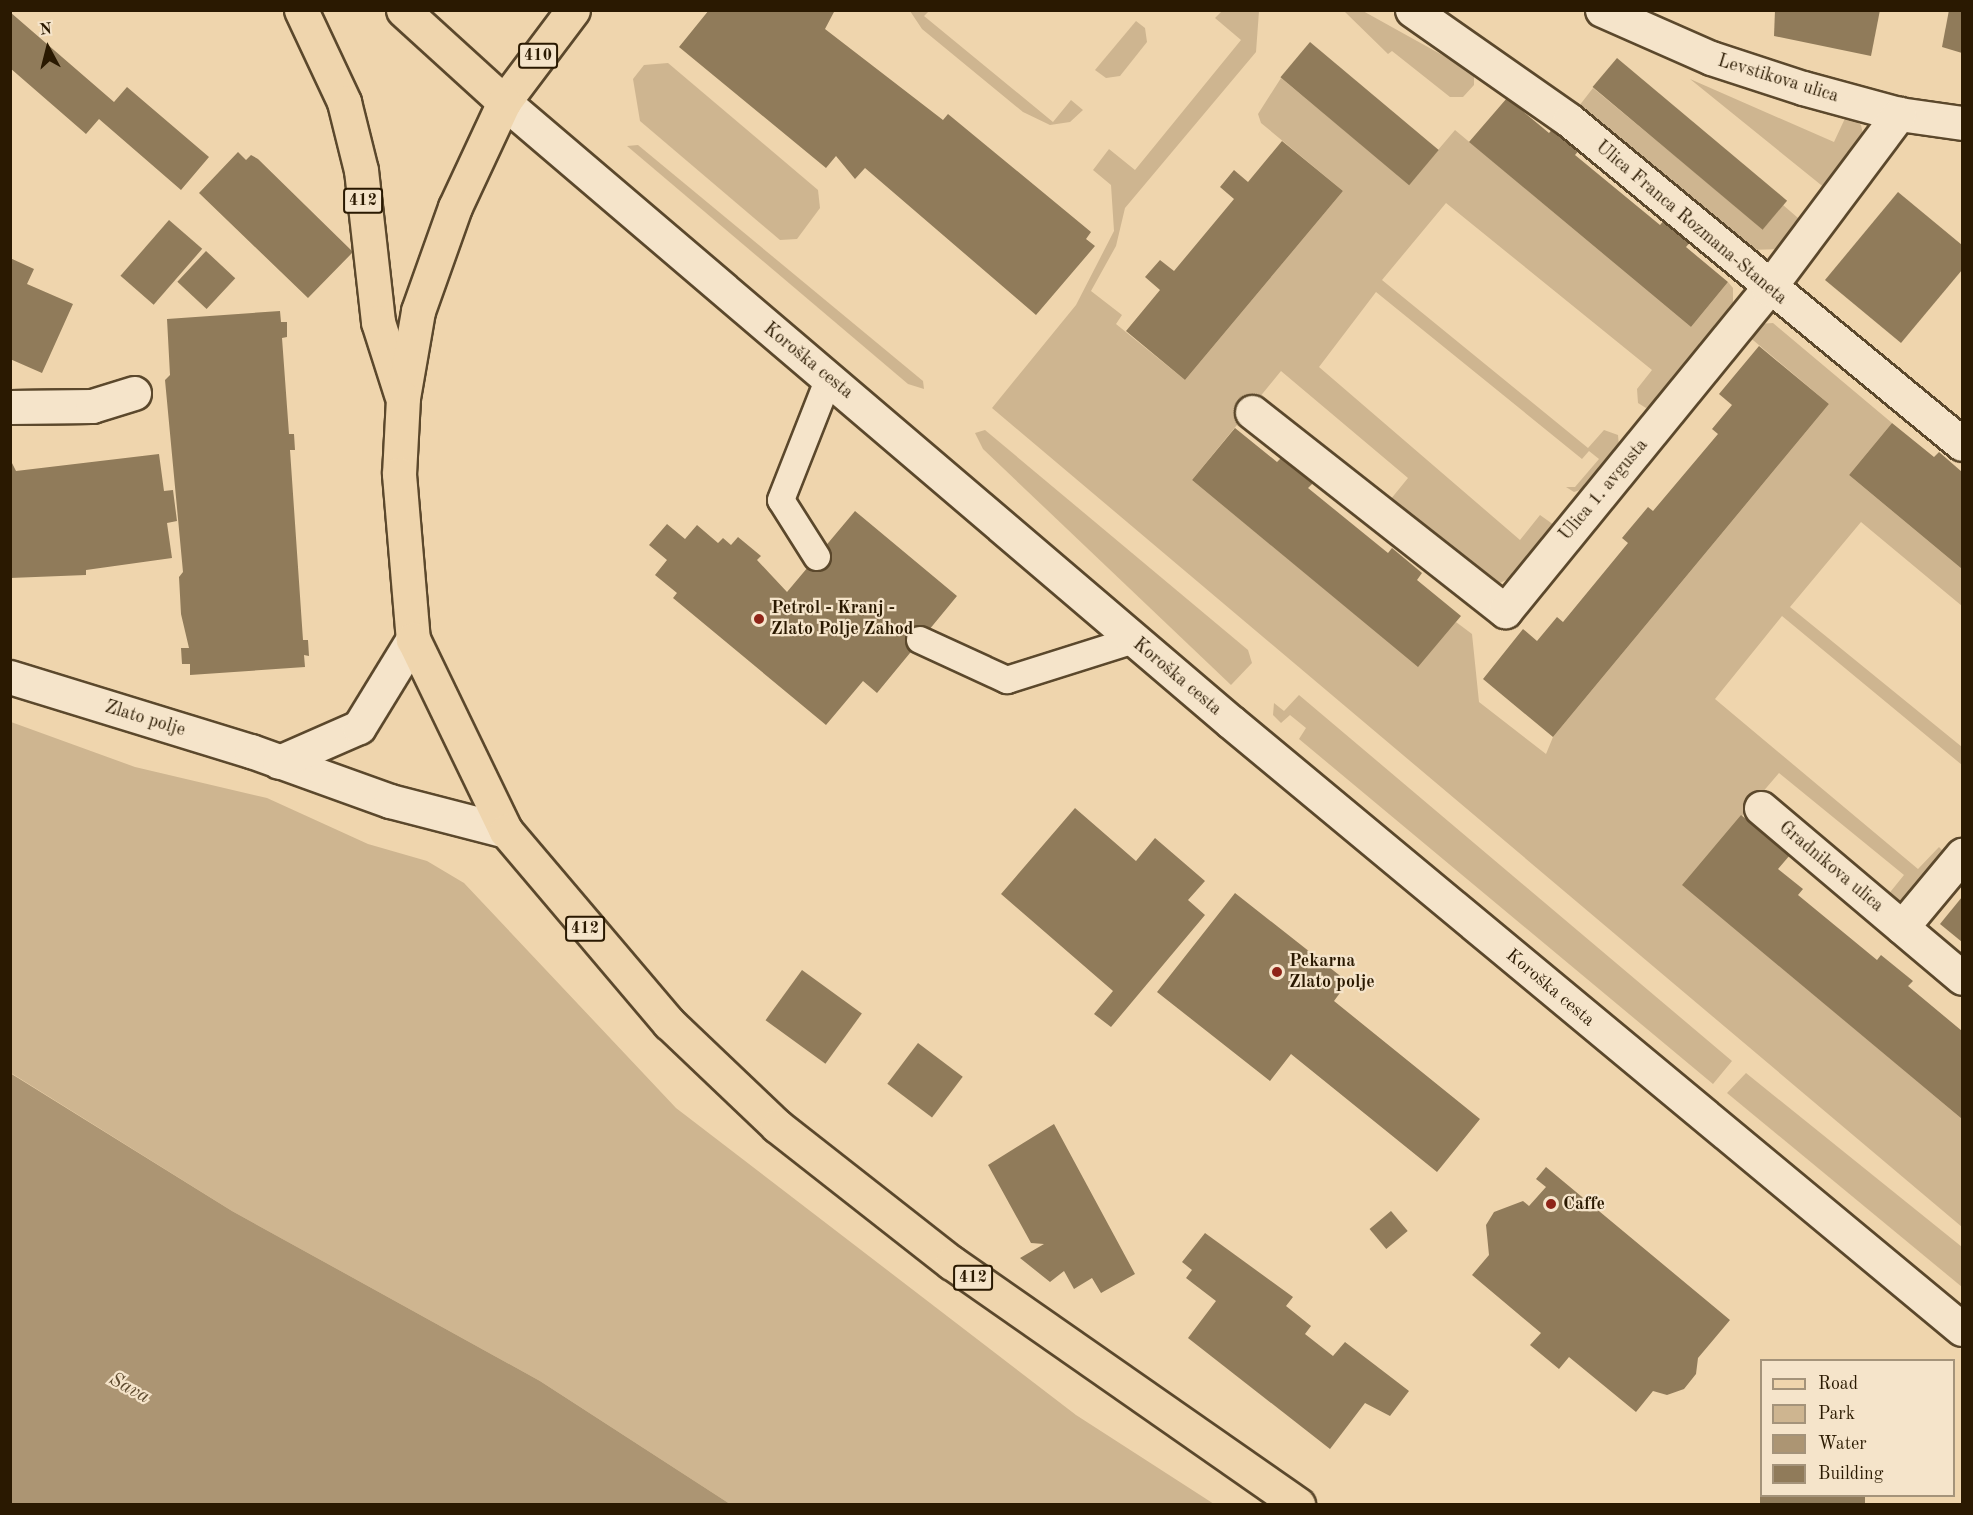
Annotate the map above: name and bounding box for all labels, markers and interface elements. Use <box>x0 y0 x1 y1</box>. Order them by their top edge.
north arrow <box>18 18 78 78</box>
text: N <box>39 21 53 39</box>
road number: 410 <box>517 43 559 69</box>
street label: Levstikova ulica <box>1715 50 1841 108</box>
street label: Ulica Franca Rozmana-Staneta <box>1591 137 1791 309</box>
road number: 412 <box>342 188 384 214</box>
street label: Koroška cesta <box>759 318 857 404</box>
street label: Ulica 1. avgusta <box>1555 435 1653 545</box>
place label: Petrol - Kranj - Zlato Polje Zahod <box>771 598 913 640</box>
marker: Petrol - Kranj - Zlato Polje Zahod <box>752 612 766 626</box>
street label: Koroška cesta <box>1128 634 1226 720</box>
street label: Zlato polje <box>102 697 188 741</box>
street label: Gradnikova ulica <box>1774 817 1888 917</box>
road number: 412 <box>564 916 606 942</box>
street label: Koroška cesta <box>1501 945 1599 1031</box>
place label: Pekarna Zlato polje <box>1289 951 1375 994</box>
marker: Pekarna Zlato polje <box>1270 965 1284 979</box>
place label: Caffe <box>1563 1193 1605 1215</box>
marker: Caffe <box>1544 1197 1558 1211</box>
road number: 412 <box>952 1265 994 1291</box>
legend <box>1760 1359 1955 1497</box>
water label: Sava <box>104 1368 154 1410</box>
text: Road <box>1818 1375 1858 1393</box>
text: Park <box>1818 1405 1855 1423</box>
text: Water <box>1818 1435 1867 1453</box>
text: Building <box>1818 1465 1883 1483</box>

